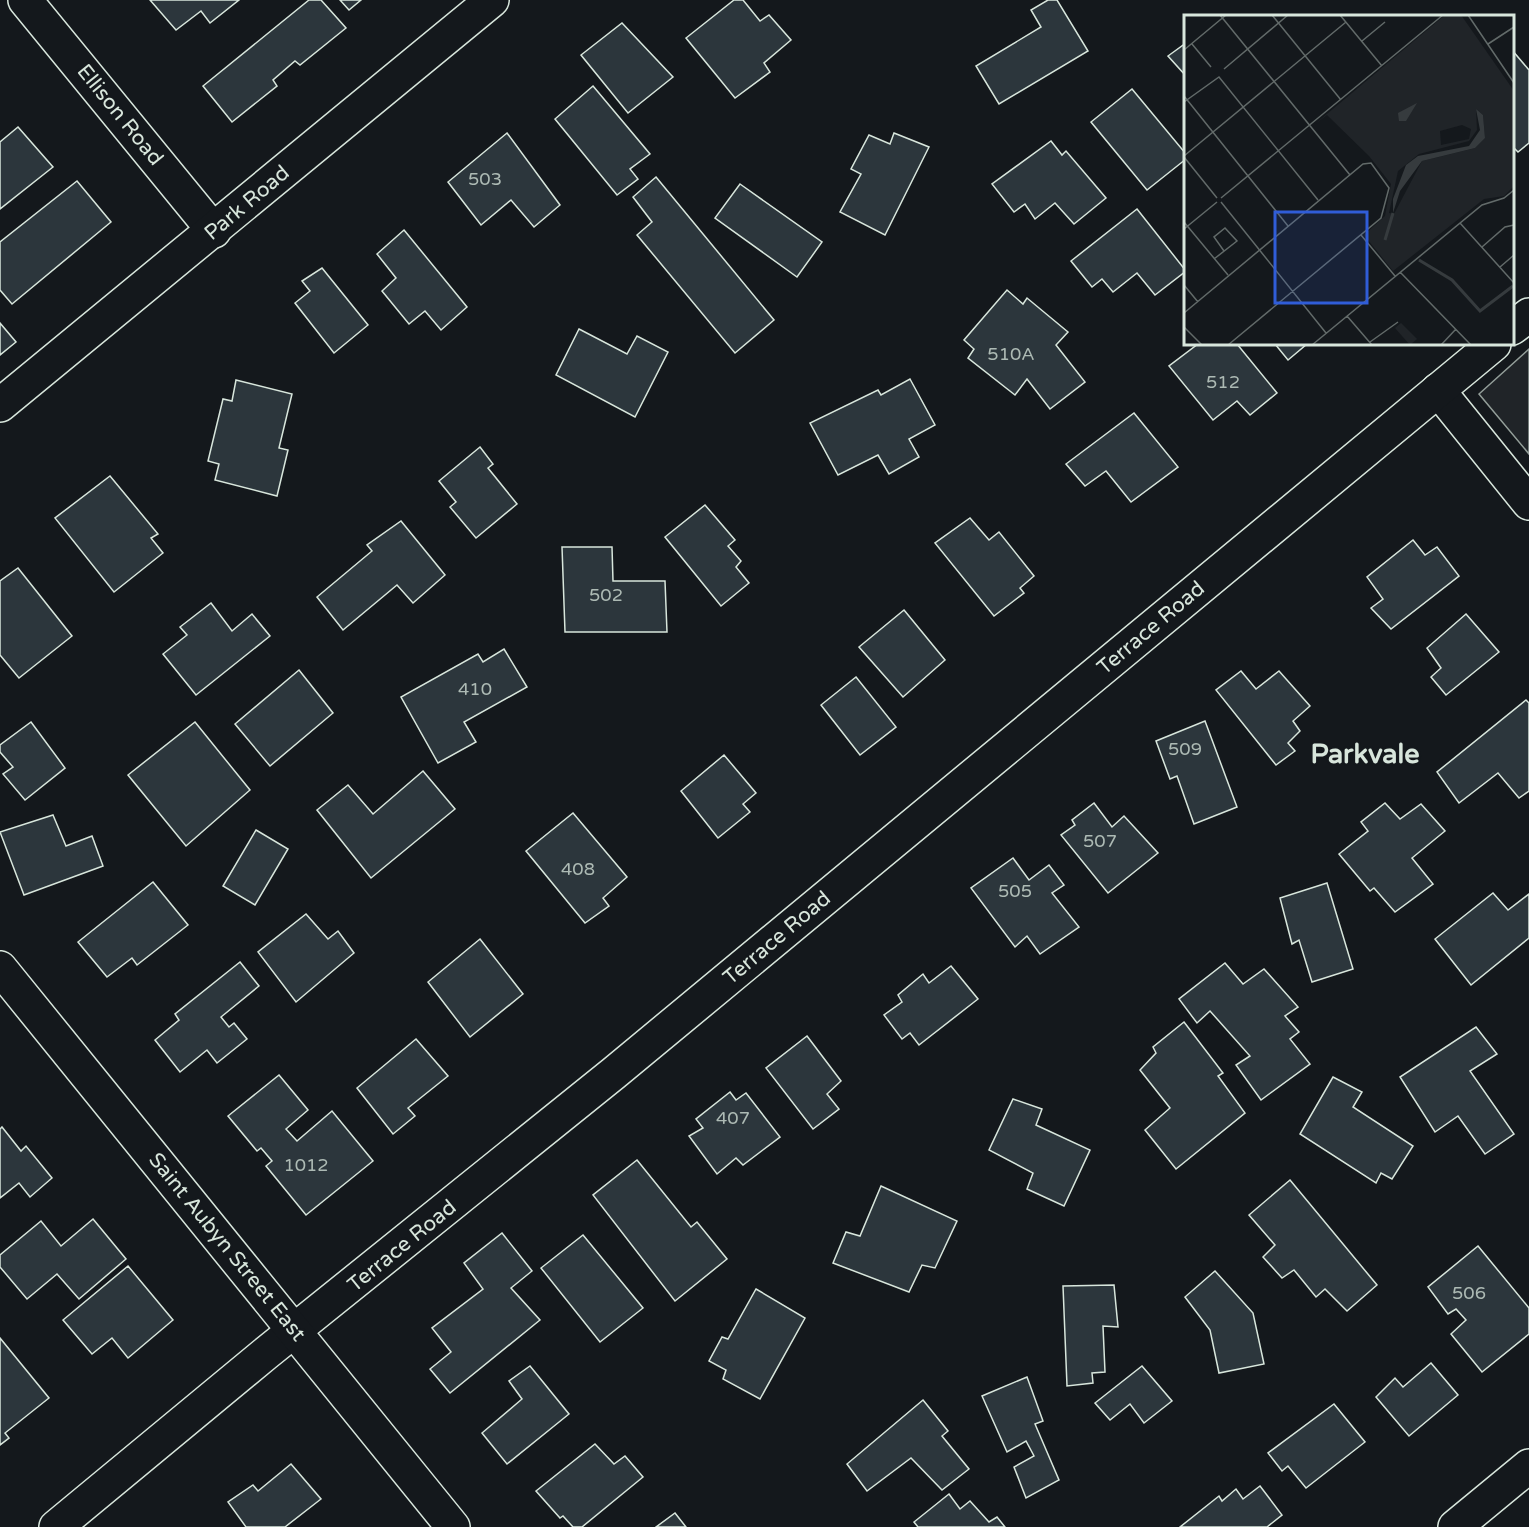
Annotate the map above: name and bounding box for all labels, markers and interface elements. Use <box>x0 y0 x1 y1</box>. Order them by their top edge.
inset map <box>1184 15 1514 345</box>
street label: Ellison Road <box>72 59 168 171</box>
street label: Park Road <box>199 160 295 246</box>
house number: 503 <box>468 168 502 190</box>
house number: 510A <box>987 343 1035 365</box>
house number: 512 <box>1206 371 1240 393</box>
street label: Terrace Road <box>1092 576 1210 680</box>
house number: 502 <box>589 584 623 606</box>
house number: 410 <box>458 678 492 700</box>
house number: 509 <box>1168 738 1202 760</box>
district label: Parkvale <box>1311 738 1420 771</box>
house number: 507 <box>1083 830 1117 852</box>
house number: 408 <box>561 858 595 880</box>
house number: 505 <box>998 880 1032 902</box>
street label: Terrace Road <box>718 886 836 990</box>
house number: 407 <box>716 1107 750 1129</box>
street label: Saint Aubyn Street East <box>143 1148 311 1346</box>
house number: 1012 <box>283 1154 329 1176</box>
street label: Terrace Road <box>343 1195 461 1297</box>
house number: 506 <box>1452 1282 1486 1304</box>

